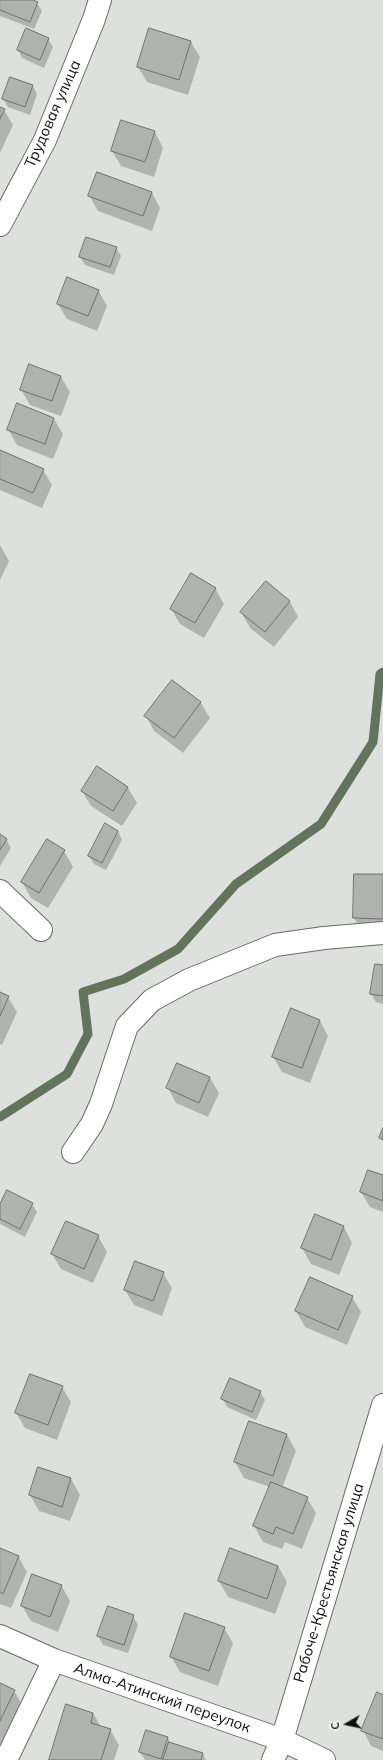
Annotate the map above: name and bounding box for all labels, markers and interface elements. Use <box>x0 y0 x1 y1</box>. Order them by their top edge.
street label: Трудовая улица <box>21 57 85 171</box>
street label: Рабоче-Крестьянская улица <box>290 1481 368 1685</box>
street label: Алма-Атинский переулок <box>71 1659 253 1737</box>
north arrow <box>327 1704 367 1744</box>
text: С <box>328 1721 343 1731</box>

